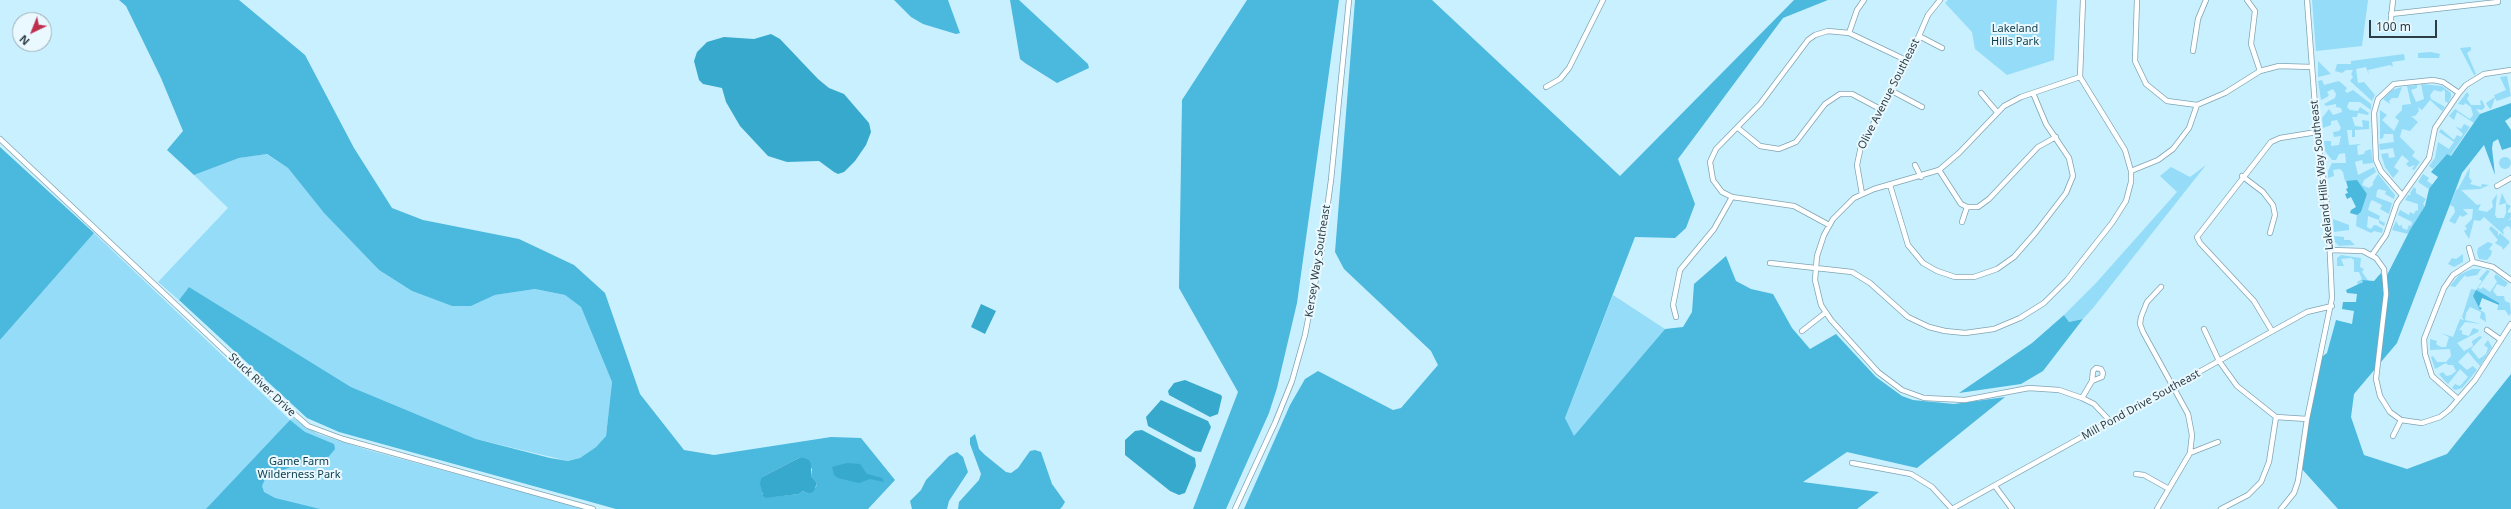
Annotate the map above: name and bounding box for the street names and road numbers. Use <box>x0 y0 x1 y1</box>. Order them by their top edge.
street label: Olive Avenue Southeast <box>1855 37 1923 151</box>
street label: Lakeland Hills Way Southeast <box>2308 99 2336 251</box>
street label: Kersey Way Southeast <box>1303 204 1333 318</box>
street label: Stuck River Drive <box>226 351 298 419</box>
street label: Mill Pond Drive Southeast <box>2080 367 2202 443</box>

